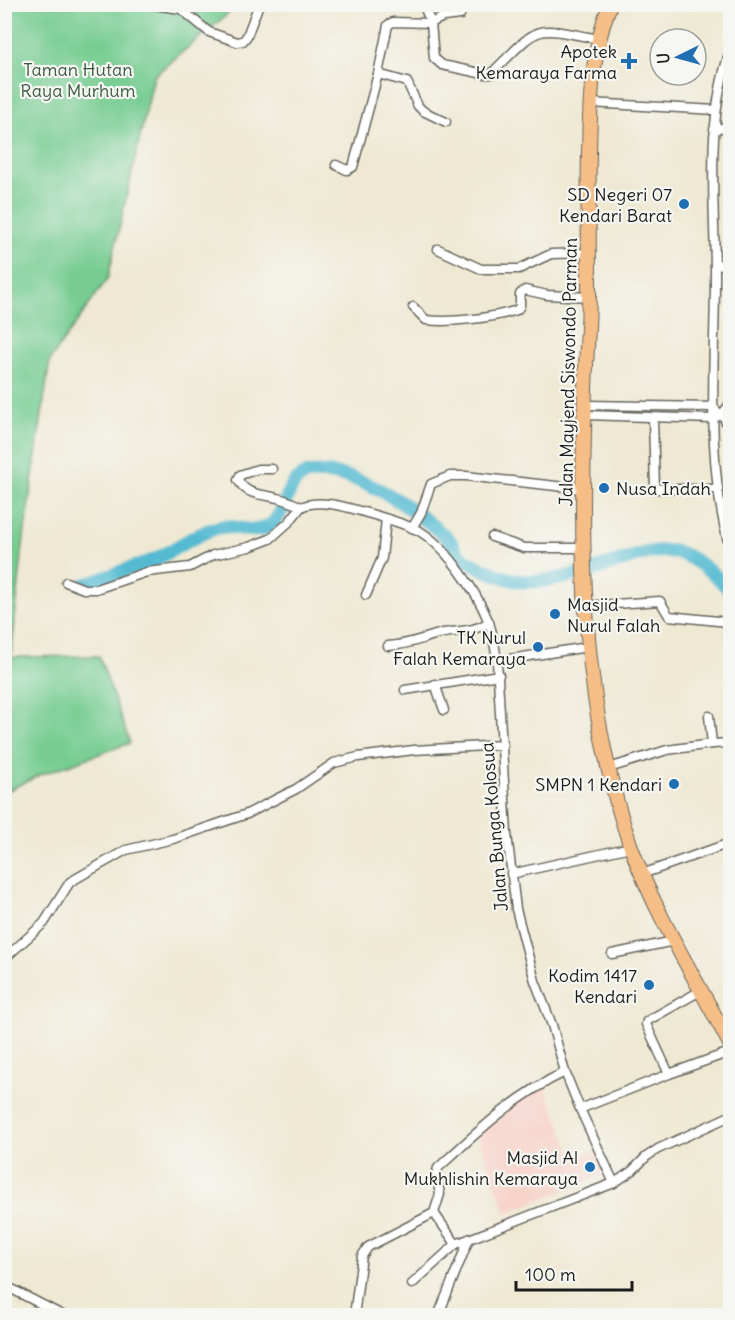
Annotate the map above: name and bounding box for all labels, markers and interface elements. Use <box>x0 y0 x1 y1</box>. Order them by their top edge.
north arrow <box>648 27 708 87</box>
place label: Apotek Kemaraya Farma <box>475 40 617 84</box>
text: U <box>653 52 673 65</box>
marker: Apotek Kemaraya Farma <box>622 54 636 68</box>
park label: Taman Hutan Raya Murhum <box>20 58 136 102</box>
place label: SD Negeri 07 Kendari Barat <box>559 183 672 227</box>
marker: SD Negeri 07 Kendari Barat <box>677 197 691 211</box>
street label: Jalan Mayjend Siswondo Parman <box>554 237 582 507</box>
place label: Nusa Indah <box>616 477 711 500</box>
marker: Nusa Indah <box>597 481 611 495</box>
place label: Masjid Nurul Falah <box>567 593 660 637</box>
marker: Masjid Nurul Falah <box>548 607 562 621</box>
place label: TK Nurul Falah Kemaraya <box>393 626 526 670</box>
marker: TK Nurul Falah Kemaraya <box>531 640 545 654</box>
street label: Jalan Bunga Kolosua <box>475 741 513 913</box>
place label: SMPN 1 Kendari <box>535 773 662 796</box>
marker: SMPN 1 Kendari <box>667 777 681 791</box>
place label: Kodim 1417 Kendari <box>548 964 637 1008</box>
marker: Kodim 1417 Kendari <box>642 978 656 992</box>
place label: Masjid Al Mukhlishin Kemaraya <box>404 1146 578 1190</box>
marker: Masjid Al Mukhlishin Kemaraya <box>583 1160 597 1174</box>
scale bar <box>516 1254 632 1292</box>
text: 100 m <box>525 1263 576 1286</box>

